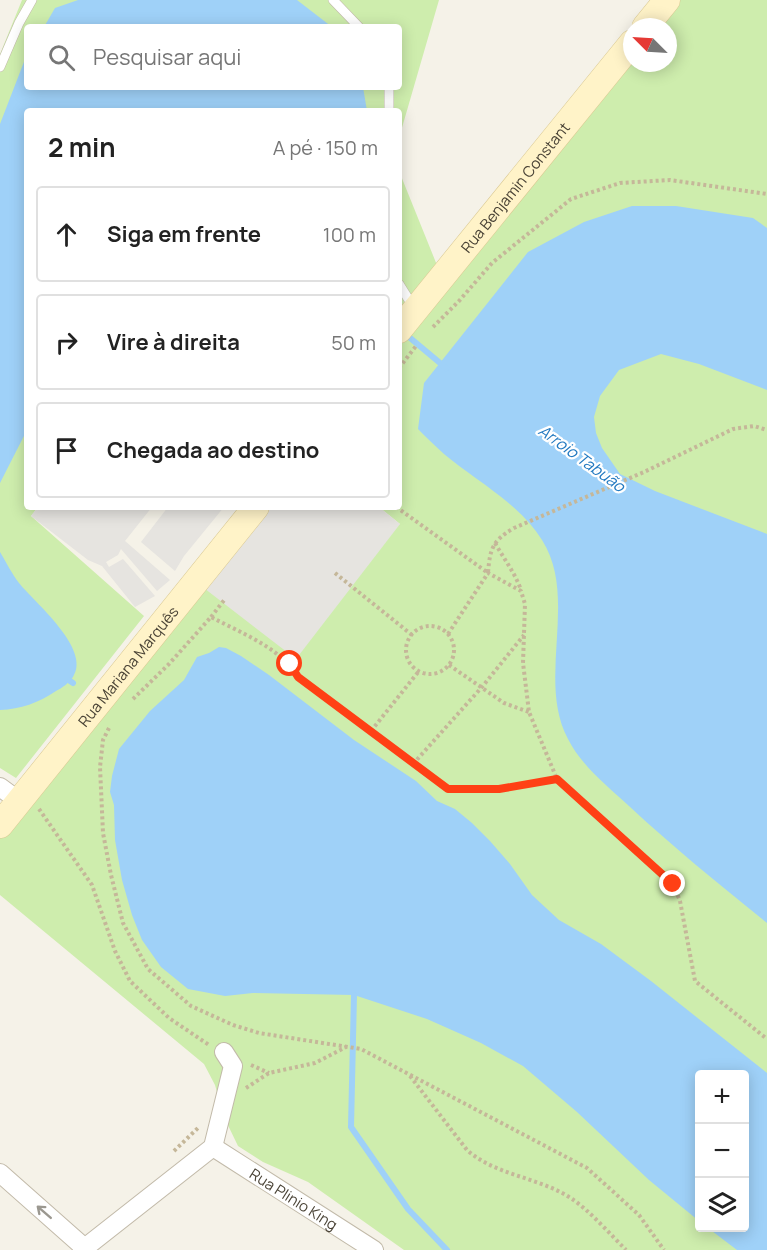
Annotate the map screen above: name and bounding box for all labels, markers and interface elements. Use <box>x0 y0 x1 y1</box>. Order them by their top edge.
north arrow <box>623 18 677 72</box>
search box <box>24 24 402 90</box>
icon: search <box>45 41 78 74</box>
text: Pesquisar aqui <box>93 42 241 72</box>
street label: Rua Benjamin Constant <box>456 117 574 257</box>
text: 2 min <box>48 129 116 165</box>
text: A pé · 150 m <box>273 134 378 161</box>
icon: ahead <box>50 218 83 251</box>
text: Siga em frente <box>107 219 261 249</box>
text: 100 m <box>323 221 376 248</box>
icon: right <box>50 326 83 359</box>
text: Vire à direita <box>107 327 240 357</box>
text: 50 m <box>331 329 376 356</box>
water label: Arroio Tabuão <box>534 419 631 498</box>
icon: arrive <box>50 434 83 467</box>
text: Chegada ao destino <box>107 435 319 465</box>
street label: Rua Mariana Marquês <box>73 601 183 731</box>
route start <box>276 650 302 676</box>
route end <box>659 870 685 896</box>
map controls <box>695 1070 749 1232</box>
button: + <box>695 1070 749 1124</box>
button: − <box>695 1124 749 1178</box>
street label: Rua Plinio King <box>246 1163 342 1235</box>
button: layers <box>695 1178 749 1232</box>
one-way arrow <box>36 1205 52 1219</box>

